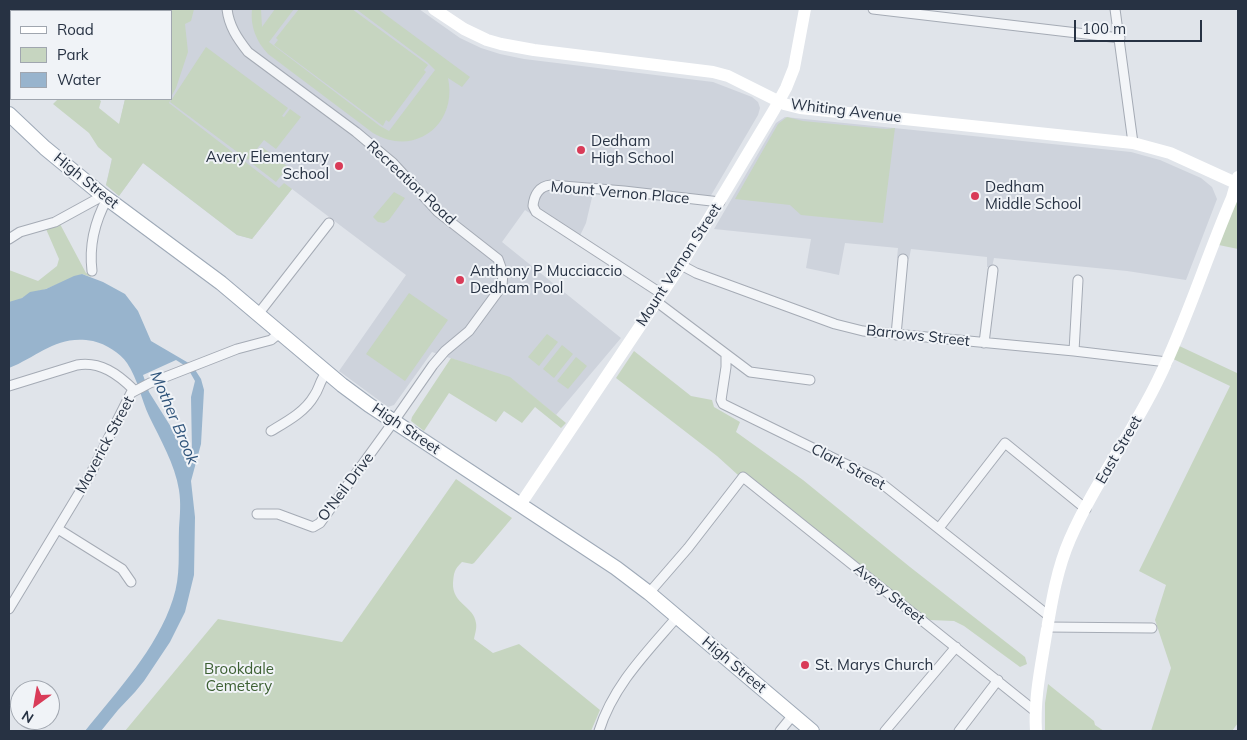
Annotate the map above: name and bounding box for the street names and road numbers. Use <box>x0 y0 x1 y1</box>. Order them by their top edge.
street label: Whiting Avenue <box>789 95 903 127</box>
street label: Recreation Road <box>363 137 459 229</box>
street label: High Street <box>50 149 122 213</box>
street label: Mount Vernon Place <box>550 178 690 208</box>
street label: Mount Vernon Street <box>633 200 725 330</box>
street label: Barrows Street <box>865 322 971 350</box>
street label: Maverick Street <box>72 393 138 497</box>
street label: High Street <box>369 400 443 458</box>
street label: East Street <box>1092 413 1146 487</box>
street label: Clark Street <box>808 440 888 494</box>
street label: O'Neil Drive <box>314 449 378 525</box>
street label: Avery Street <box>850 560 928 628</box>
street label: High Street <box>698 633 770 697</box>

